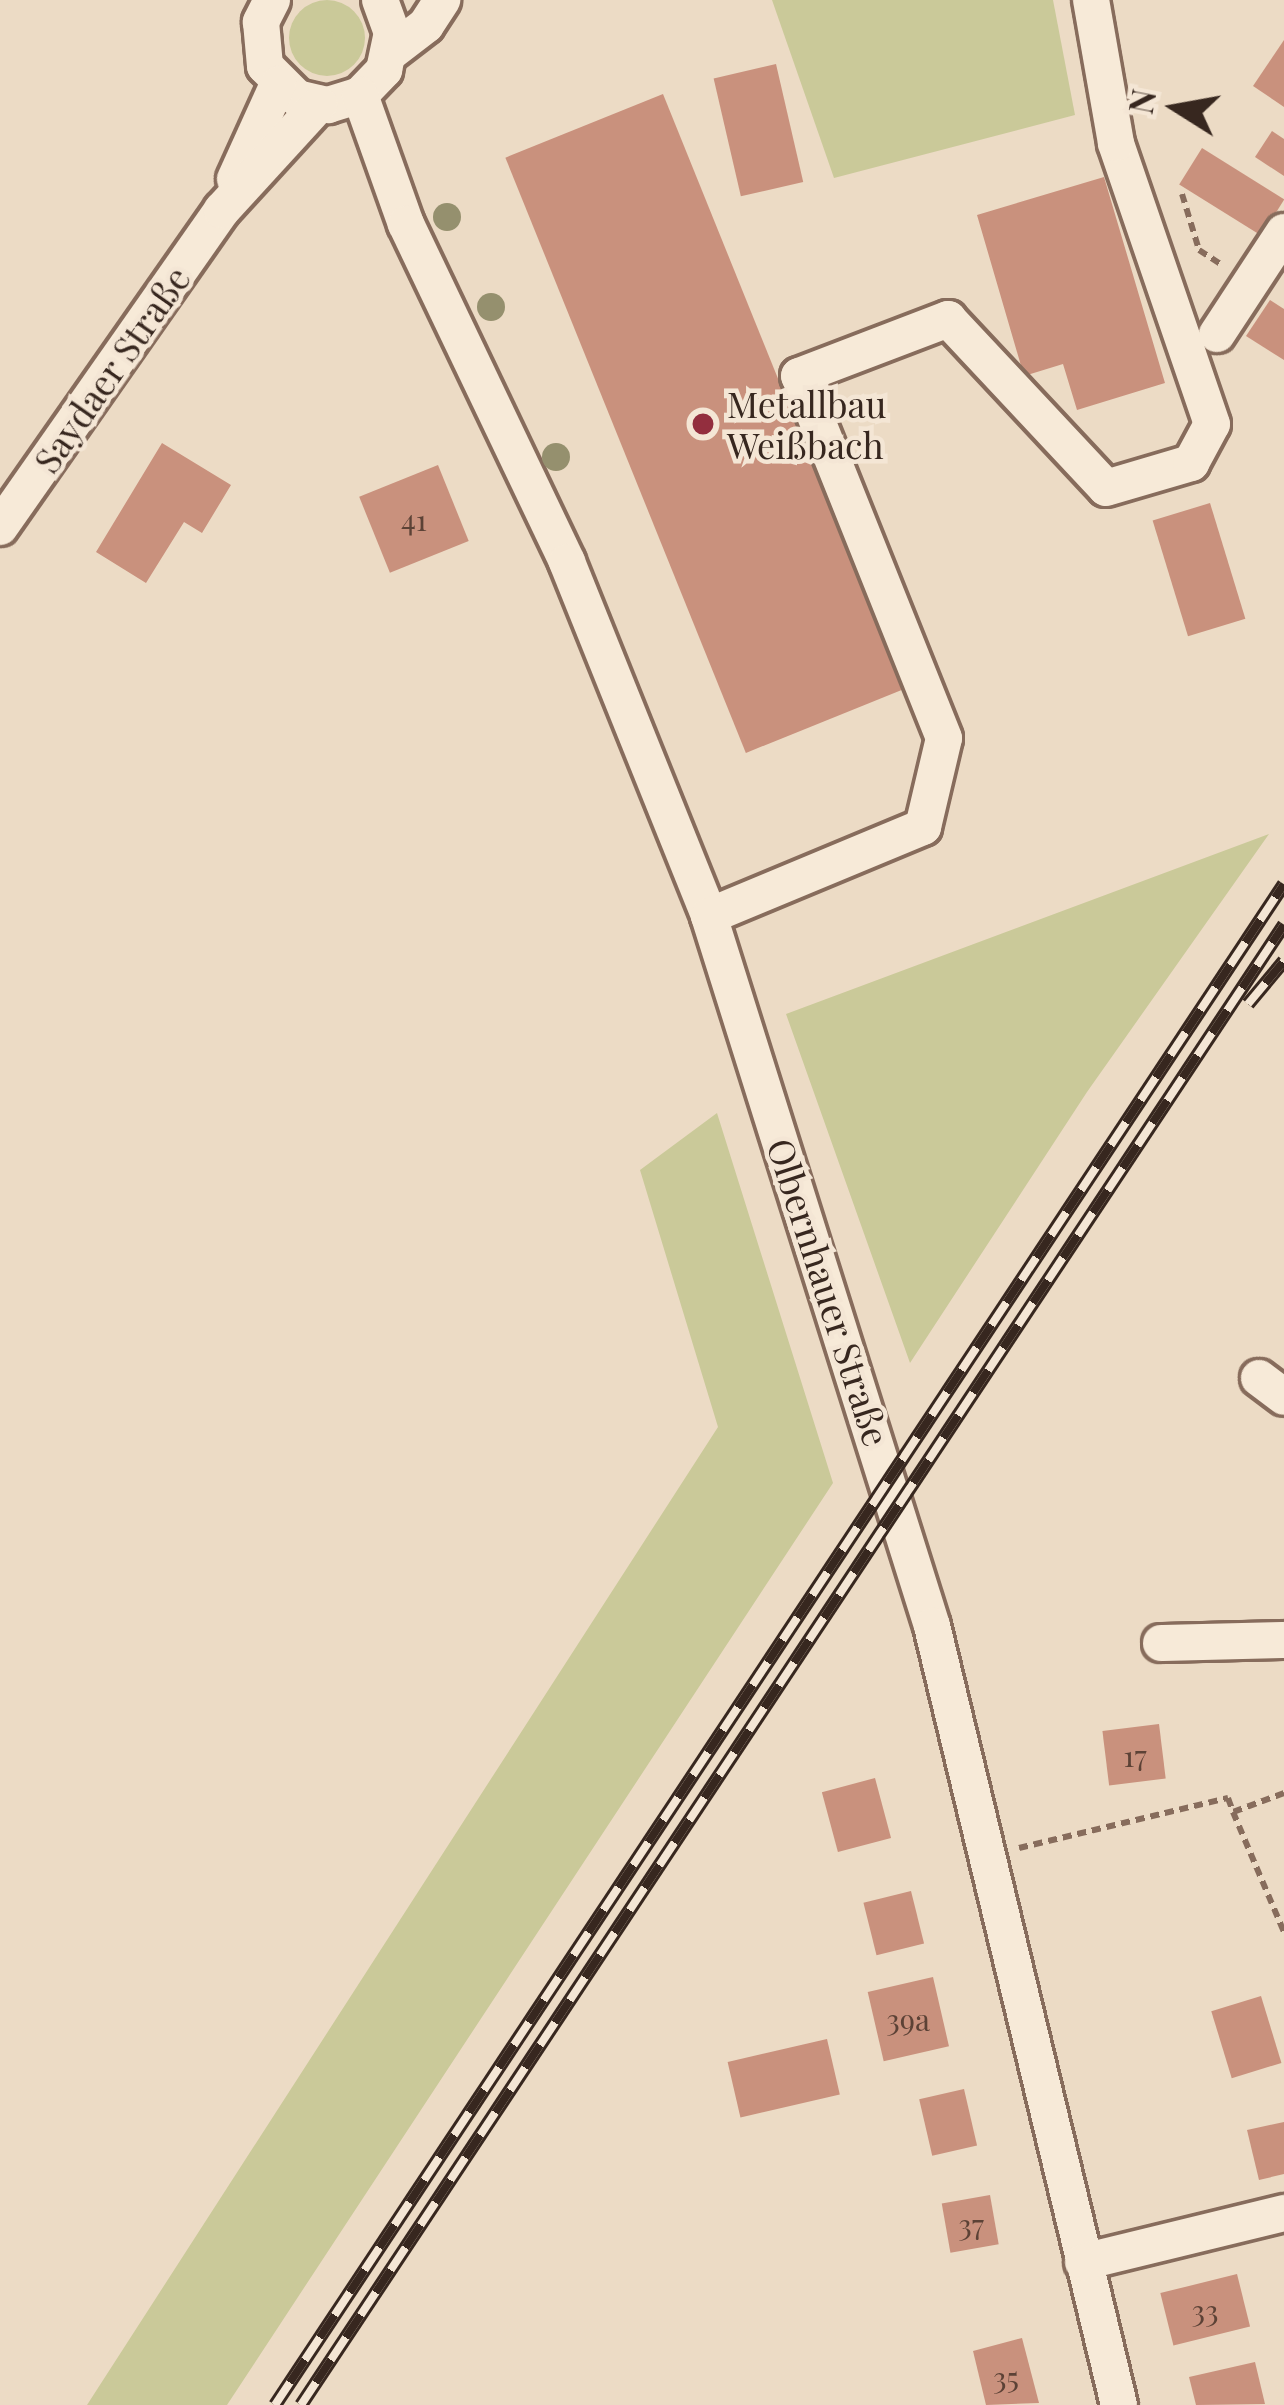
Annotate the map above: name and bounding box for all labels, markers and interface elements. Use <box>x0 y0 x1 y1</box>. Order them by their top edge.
north arrow <box>1116 48 1236 168</box>
text: N <box>1117 85 1165 117</box>
street label: Saydaer Straße <box>24 257 198 481</box>
place label: Metallbau Weißbach <box>727 381 886 466</box>
marker: Metallbau Weißbach <box>690 411 716 437</box>
house number: 41 <box>401 501 427 537</box>
street label: Olbernhauer Straße <box>759 1133 899 1451</box>
house number: 17 <box>1123 1737 1147 1773</box>
house number: 39a <box>886 2001 930 2037</box>
house number: 37 <box>958 2206 984 2242</box>
house number: 33 <box>1191 2292 1219 2328</box>
house number: 35 <box>993 2359 1019 2395</box>

